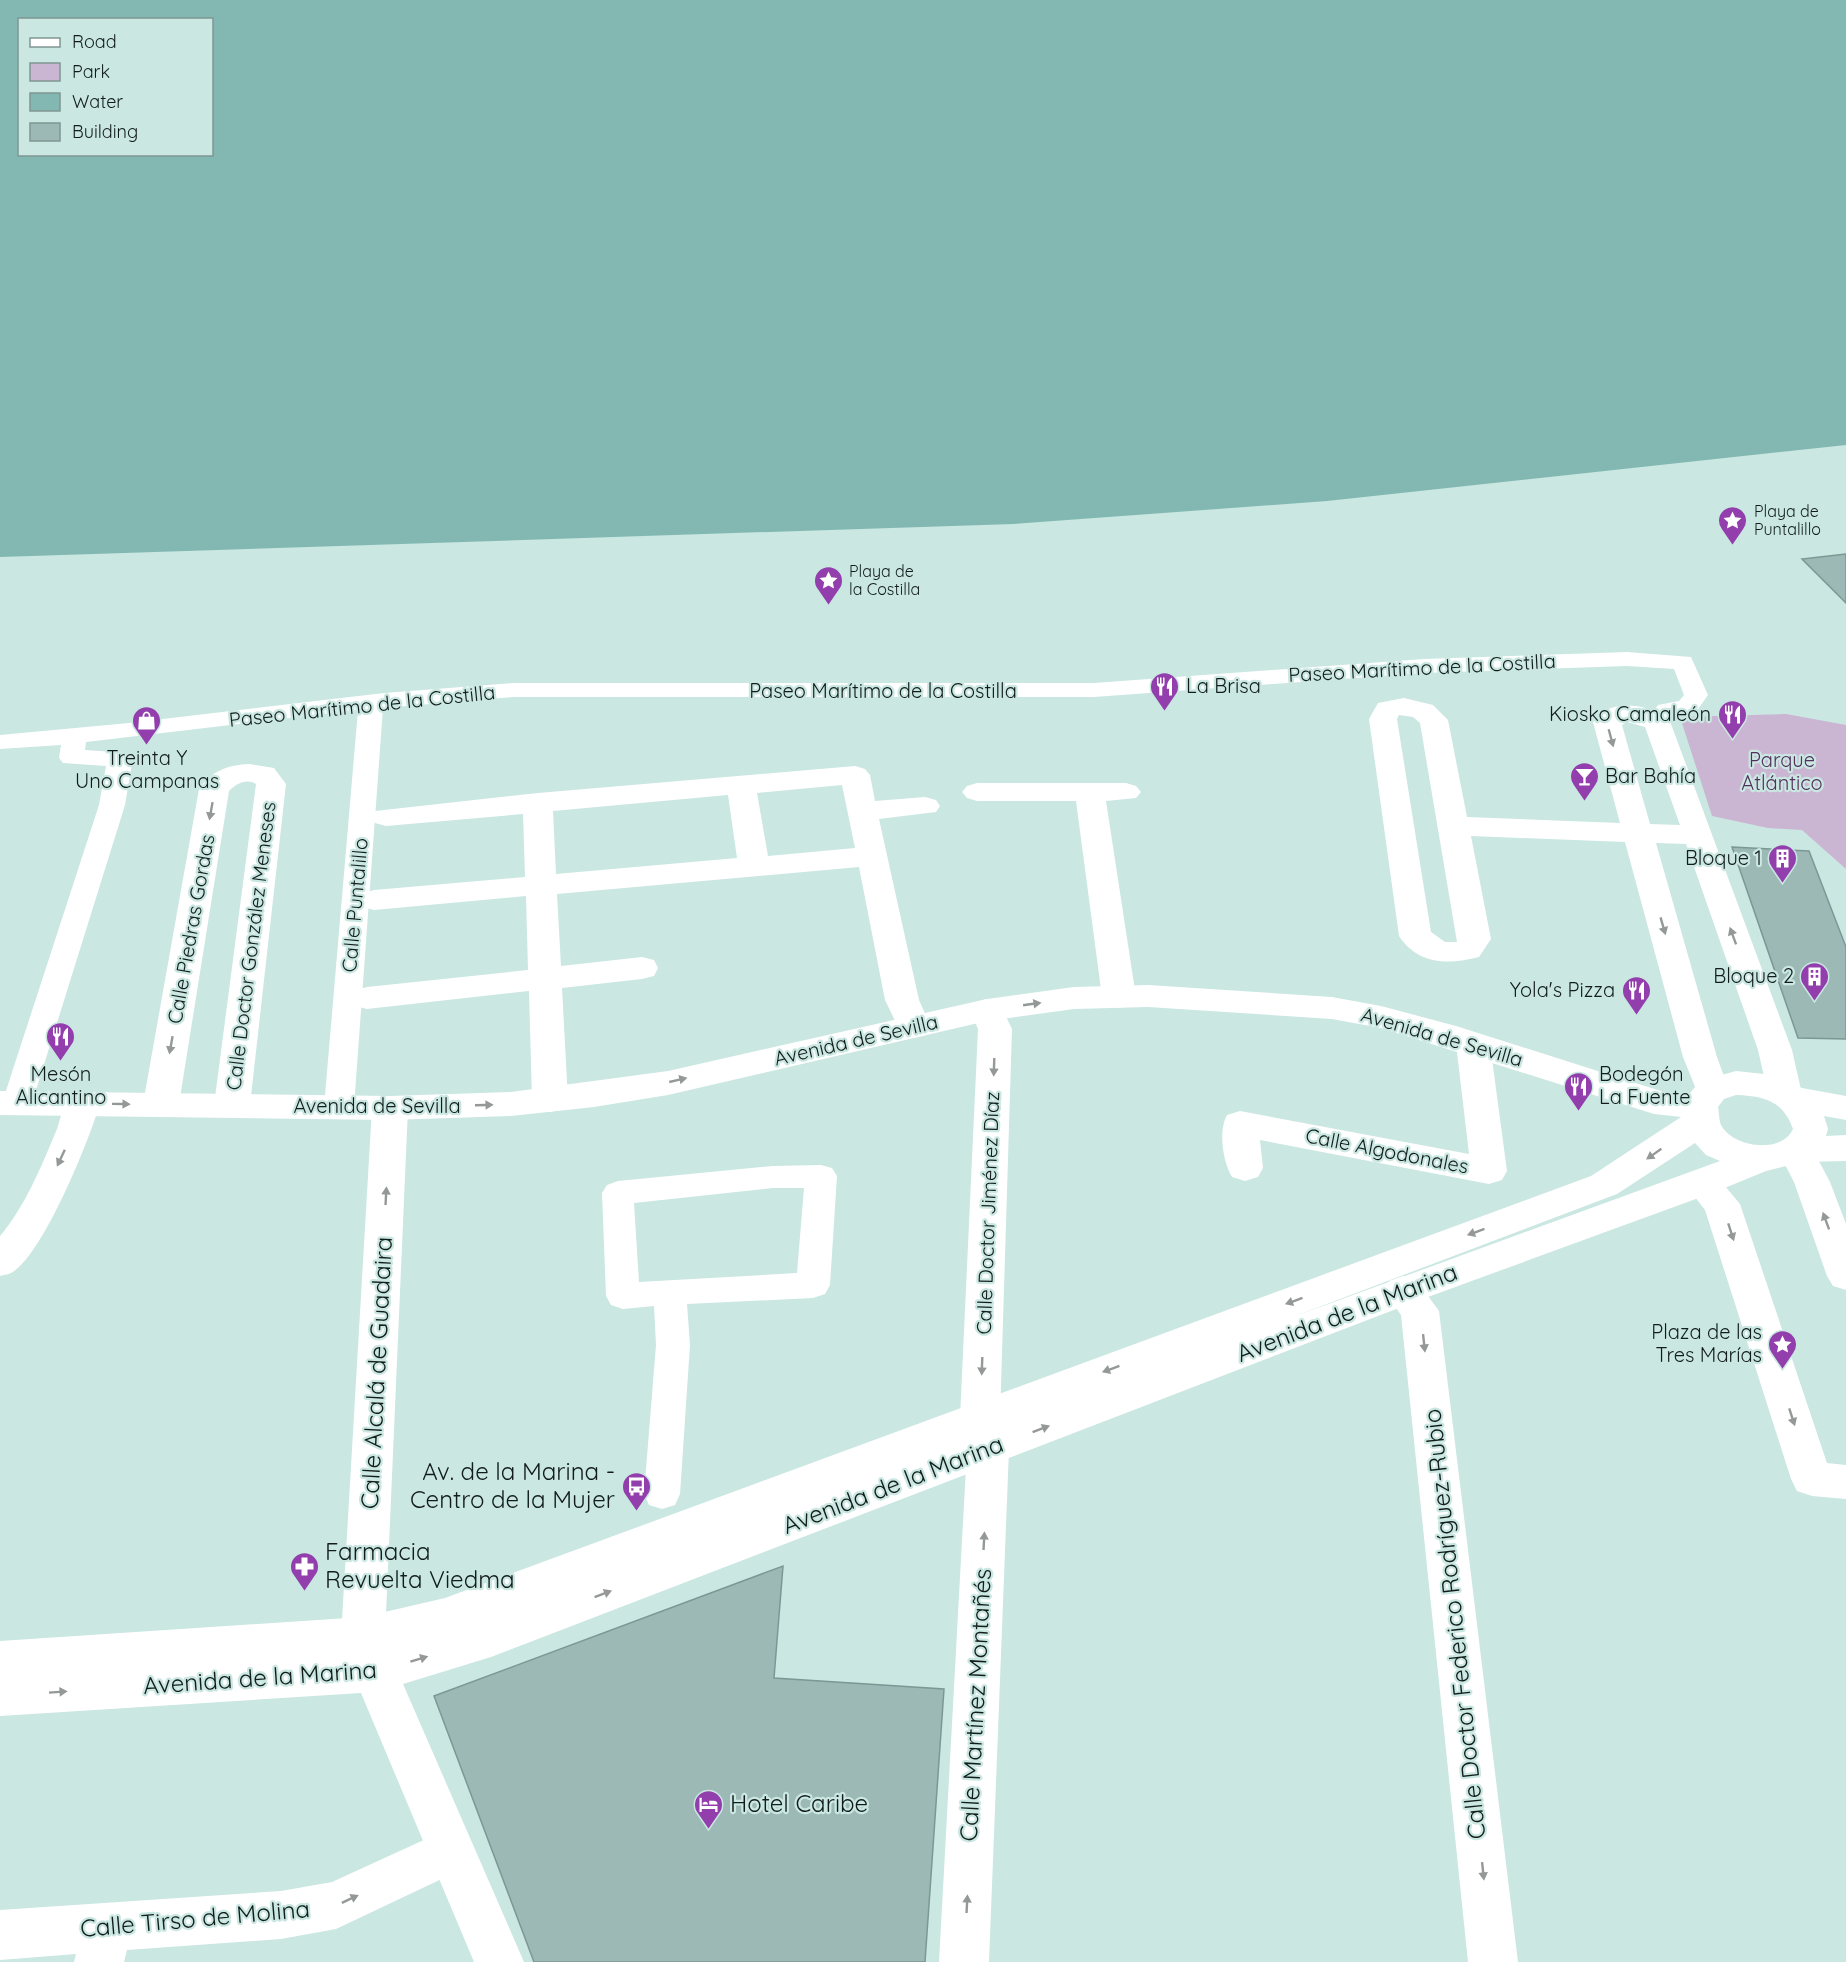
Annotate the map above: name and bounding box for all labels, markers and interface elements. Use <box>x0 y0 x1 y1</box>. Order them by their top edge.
legend <box>18 18 213 156</box>
text: Road <box>72 30 117 53</box>
text: Park <box>72 60 110 83</box>
text: Water <box>72 90 123 113</box>
text: Building <box>72 120 138 143</box>
place label: Playa de Puntalillo <box>1754 501 1821 539</box>
place icon: Playa de Puntalillo <box>1717 504 1749 546</box>
place label: Playa de la Costilla <box>849 561 920 599</box>
place icon: Playa de la Costilla <box>812 564 844 606</box>
street label: Paseo Marítimo de la Costilla <box>1288 648 1556 687</box>
restaurant icon: La Brisa <box>1149 670 1181 712</box>
place label: La Brisa <box>1186 673 1261 698</box>
street label: Paseo Marítimo de la Costilla <box>749 678 1017 703</box>
street label: Paseo Marítimo de la Costilla <box>228 679 496 732</box>
restaurant icon: Kiosko Camaleón <box>1716 698 1748 740</box>
place label: Kiosko Camaleón <box>1549 701 1711 726</box>
shop icon: Treinta Y Uno Campanas <box>131 704 163 746</box>
one-way arrow <box>1607 729 1617 748</box>
place label: Treinta Y Uno Campanas <box>75 745 219 793</box>
park label: Parque Atlántico <box>1741 747 1823 795</box>
bar icon: Bar Bahía <box>1568 760 1600 802</box>
place label: Bar Bahía <box>1605 763 1696 788</box>
street label: Calle Doctor González Meneses <box>220 800 281 1092</box>
one-way arrow <box>206 802 215 821</box>
street label: Calle Piedras Gordas <box>162 832 219 1026</box>
street label: Calle Puntalillo <box>336 837 373 973</box>
building icon: Bloque 1 <box>1767 842 1799 884</box>
place label: Bloque 1 <box>1685 845 1762 870</box>
one-way arrow <box>1659 918 1668 936</box>
one-way arrow <box>1728 927 1737 945</box>
building icon: Bloque 2 <box>1799 960 1831 1002</box>
place label: Bloque 2 <box>1713 963 1794 988</box>
restaurant icon: Yola's Pizza <box>1620 974 1652 1016</box>
place label: Yola's Pizza <box>1510 977 1615 1002</box>
one-way arrow <box>1023 999 1042 1009</box>
street label: Avenida de Sevilla <box>1358 1001 1526 1072</box>
street label: Avenida de Sevilla <box>772 1009 940 1070</box>
restaurant icon: Mesón Alicantino <box>45 1020 77 1062</box>
one-way arrow <box>166 1036 175 1055</box>
one-way arrow <box>989 1057 998 1076</box>
place label: Mesón Alicantino <box>16 1061 106 1109</box>
place label: Bodegón La Fuente <box>1599 1061 1690 1109</box>
restaurant icon: Bodegón La Fuente <box>1562 1070 1594 1112</box>
one-way arrow <box>668 1075 687 1085</box>
street label: Calle Doctor Jiménez Díaz <box>971 1091 1004 1335</box>
street label: Avenida de Sevilla <box>293 1093 461 1118</box>
one-way arrow <box>112 1099 131 1108</box>
one-way arrow <box>475 1100 494 1109</box>
street label: Calle Algodonales <box>1304 1122 1471 1179</box>
one-way arrow <box>1646 1148 1662 1160</box>
one-way arrow <box>57 1149 66 1166</box>
one-way arrow <box>381 1187 390 1206</box>
one-way arrow <box>1821 1211 1831 1229</box>
one-way arrow <box>1727 1223 1737 1241</box>
one-way arrow <box>1467 1228 1485 1238</box>
street label: Calle Alcalá de Guadaira <box>354 1236 398 1510</box>
street label: Avenida de la Marina <box>1232 1256 1461 1368</box>
one-way arrow <box>1285 1296 1303 1306</box>
place label: Plaza de las Tres Marías <box>1651 1319 1762 1367</box>
place icon: Plaza de las Tres Marías <box>1767 1328 1799 1370</box>
one-way arrow <box>1419 1334 1429 1353</box>
one-way arrow <box>978 1357 987 1376</box>
one-way arrow <box>1102 1364 1120 1374</box>
street label: Calle Doctor Federico Rodríguez-Rubio <box>1416 1407 1492 1841</box>
one-way arrow <box>1787 1408 1797 1426</box>
one-way arrow <box>1032 1424 1050 1434</box>
street label: Avenida de la Marina <box>778 1428 1007 1540</box>
place label: Av. de la Marina - Centro de la Mujer <box>410 1456 615 1514</box>
bus stop icon: Av. de la Marina - Centro de la Mujer <box>620 1470 652 1512</box>
one-way arrow <box>979 1531 988 1550</box>
place label: Farmacia Revuelta Viedma <box>325 1536 515 1594</box>
pharmacy icon: Farmacia Revuelta Viedma <box>288 1550 320 1592</box>
street label: Calle Martínez Montañés <box>953 1568 997 1842</box>
one-way arrow <box>594 1589 612 1599</box>
street label: Avenida de la Marina <box>142 1654 378 1700</box>
one-way arrow <box>410 1654 428 1663</box>
one-way arrow <box>49 1687 68 1696</box>
hotel icon: Hotel Caribe <box>693 1788 725 1830</box>
place label: Hotel Caribe <box>730 1788 868 1818</box>
one-way arrow <box>1478 1862 1488 1881</box>
street label: Calle Tirso de Molina <box>79 1893 311 1943</box>
one-way arrow <box>963 1894 972 1913</box>
one-way arrow <box>341 1895 358 1904</box>

